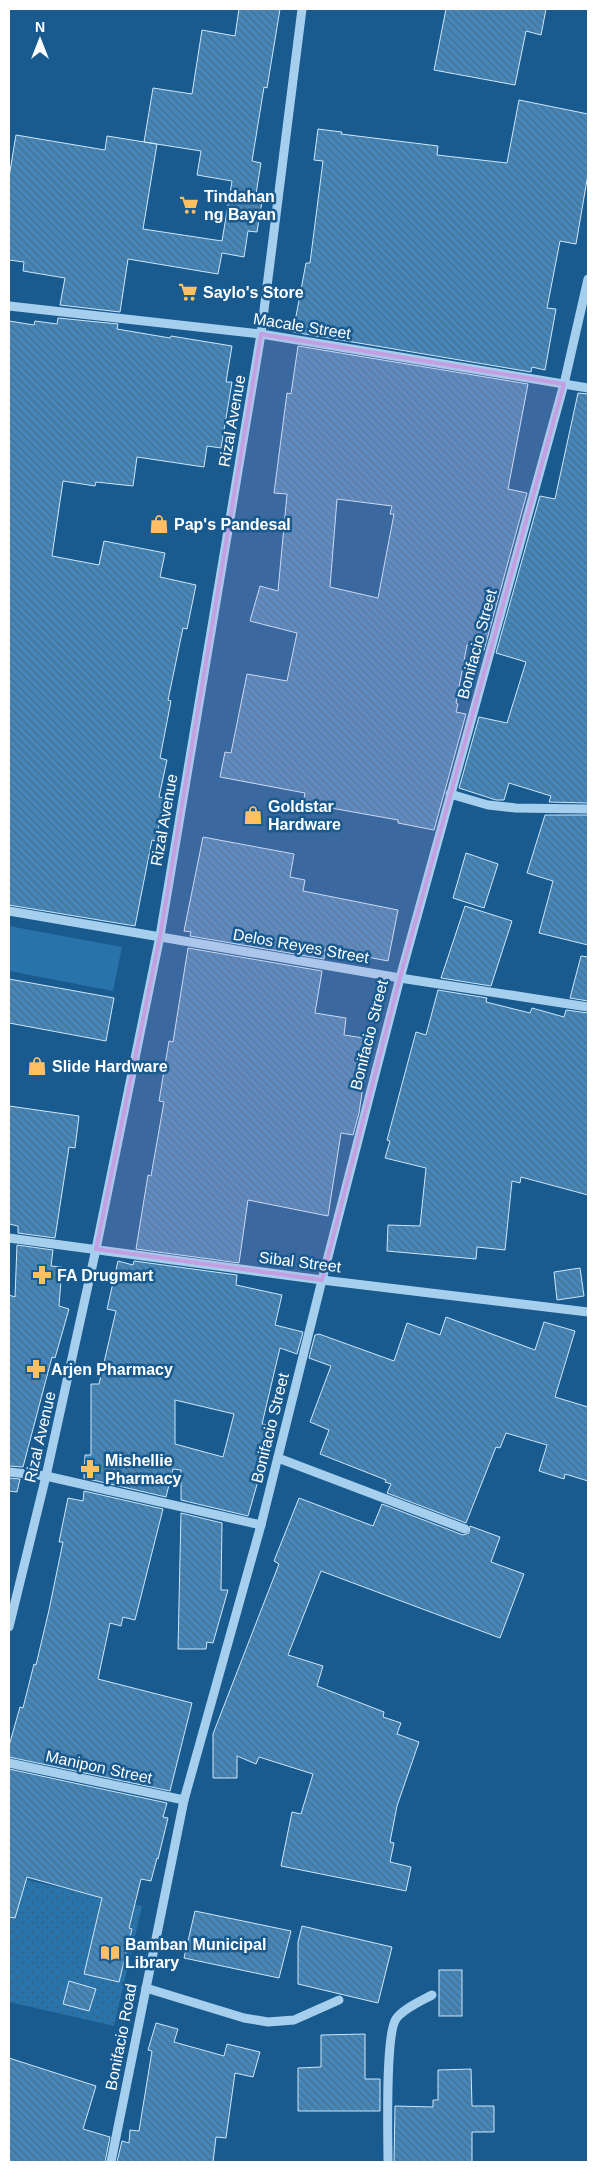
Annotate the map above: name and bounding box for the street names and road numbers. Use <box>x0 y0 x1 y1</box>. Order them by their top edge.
street label: Macale Street <box>252 310 353 342</box>
street label: Rizal Avenue <box>216 374 248 468</box>
street label: Bonifacio Street <box>454 587 500 701</box>
street label: Rizal Avenue <box>148 773 180 867</box>
street label: Delos Reyes Street <box>232 926 371 966</box>
street label: Bonifacio Street <box>347 978 391 1092</box>
street label: Sibal Street <box>258 1249 343 1276</box>
street label: Bonifacio Street <box>248 1371 292 1485</box>
street label: Rizal Avenue <box>21 1390 59 1484</box>
street label: Manipon Street <box>44 1747 154 1787</box>
street label: Bonifacio Road <box>102 1982 140 2092</box>

